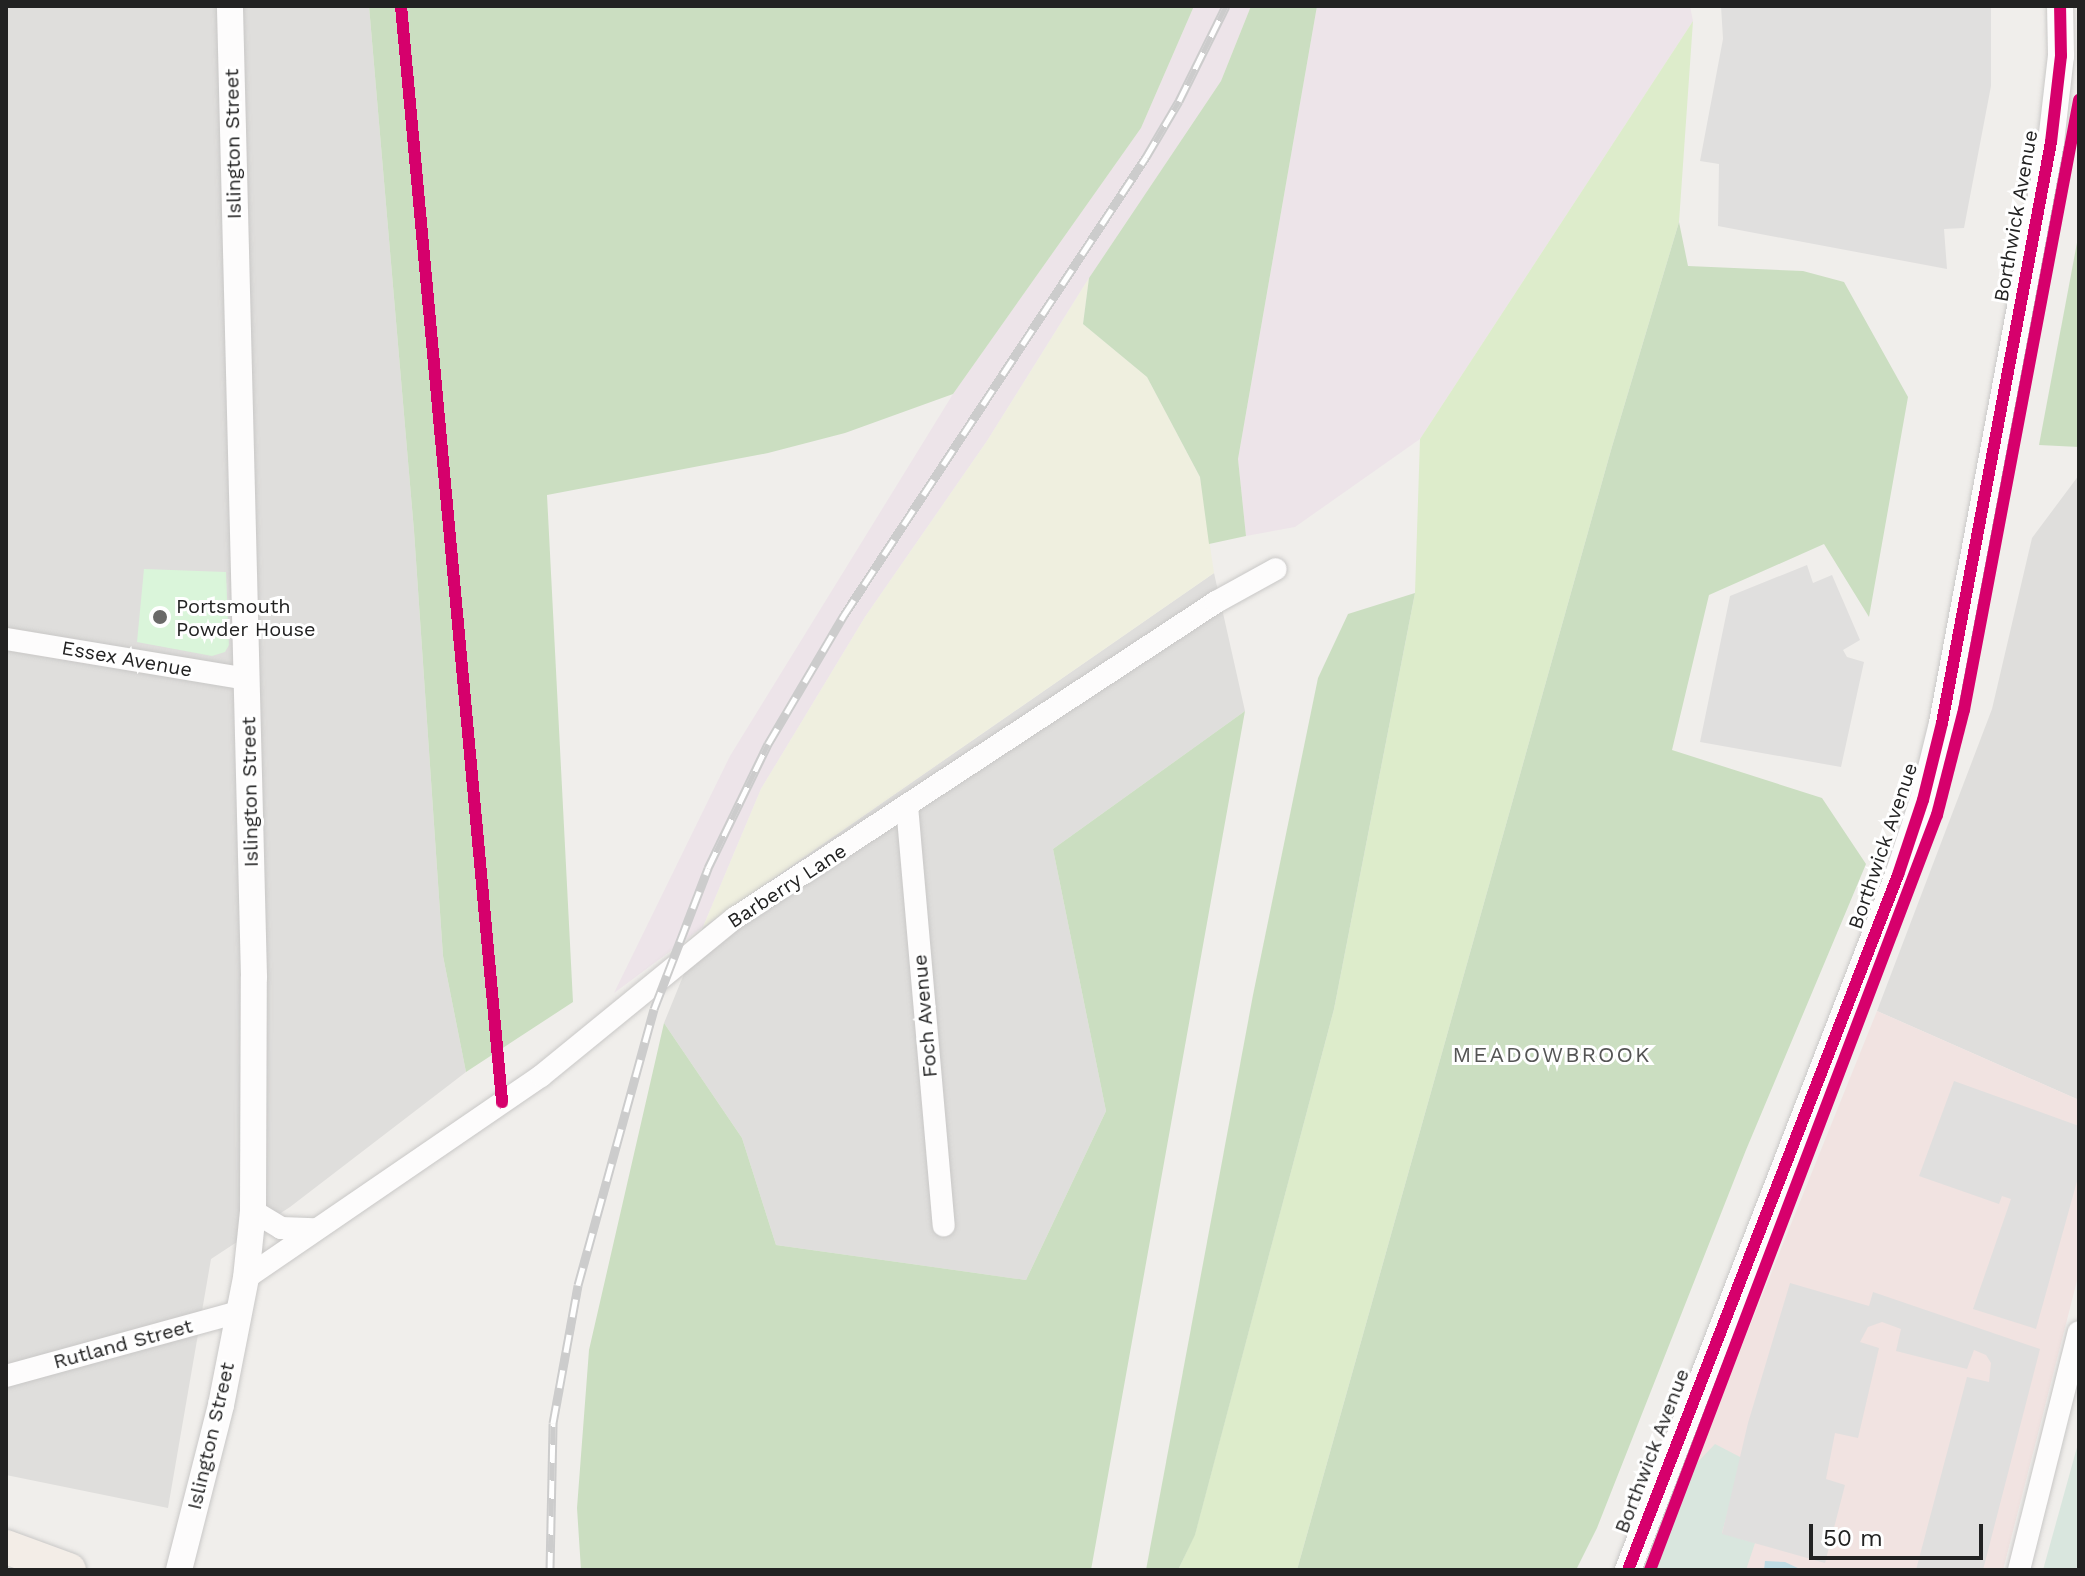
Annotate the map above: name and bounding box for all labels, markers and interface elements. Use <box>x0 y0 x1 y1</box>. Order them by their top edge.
street label: Islington Street <box>220 69 246 219</box>
street label: Borthwick Avenue <box>1989 128 2043 304</box>
place label: Portsmouth Powder House <box>176 594 316 641</box>
marker: Portsmouth Powder House <box>151 608 169 626</box>
street label: Essex Avenue <box>59 636 195 682</box>
street label: Islington Street <box>237 717 263 867</box>
street label: Borthwick Avenue <box>1843 759 1923 933</box>
street label: Barberry Lane <box>723 839 851 933</box>
street label: Foch Avenue <box>908 953 942 1079</box>
district label: MEADOWBROOK <box>1453 1042 1651 1068</box>
street label: Rutland Street <box>51 1314 195 1374</box>
street label: Islington Street <box>182 1360 240 1512</box>
street label: Borthwick Avenue <box>1609 1365 1695 1537</box>
scale bar <box>1813 1508 1987 1558</box>
text: 50 m <box>1823 1524 1883 1552</box>

